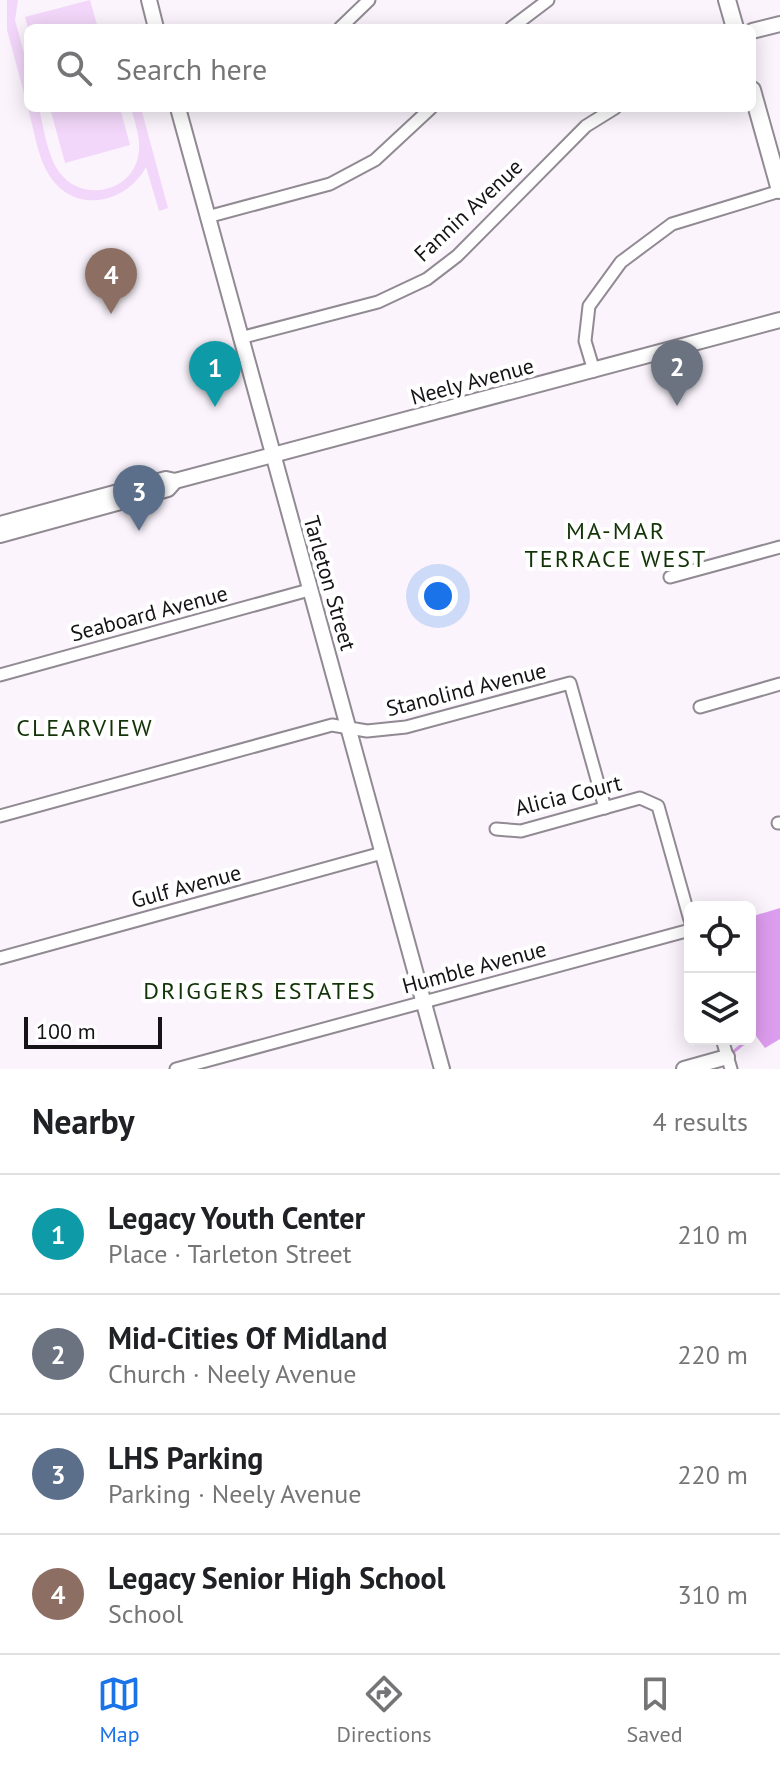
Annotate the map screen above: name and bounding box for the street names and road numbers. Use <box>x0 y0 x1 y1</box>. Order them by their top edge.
street label: Fannin Avenue <box>408 153 528 267</box>
street label: Neely Avenue <box>407 351 537 411</box>
street label: Tarleton Street <box>297 512 363 654</box>
street label: Seaboard Avenue <box>67 579 231 647</box>
street label: Stanolind Avenue <box>383 656 549 722</box>
street label: Alicia Court <box>512 768 625 822</box>
street label: Gulf Avenue <box>128 858 244 914</box>
street label: Humble Avenue <box>399 934 549 1000</box>

